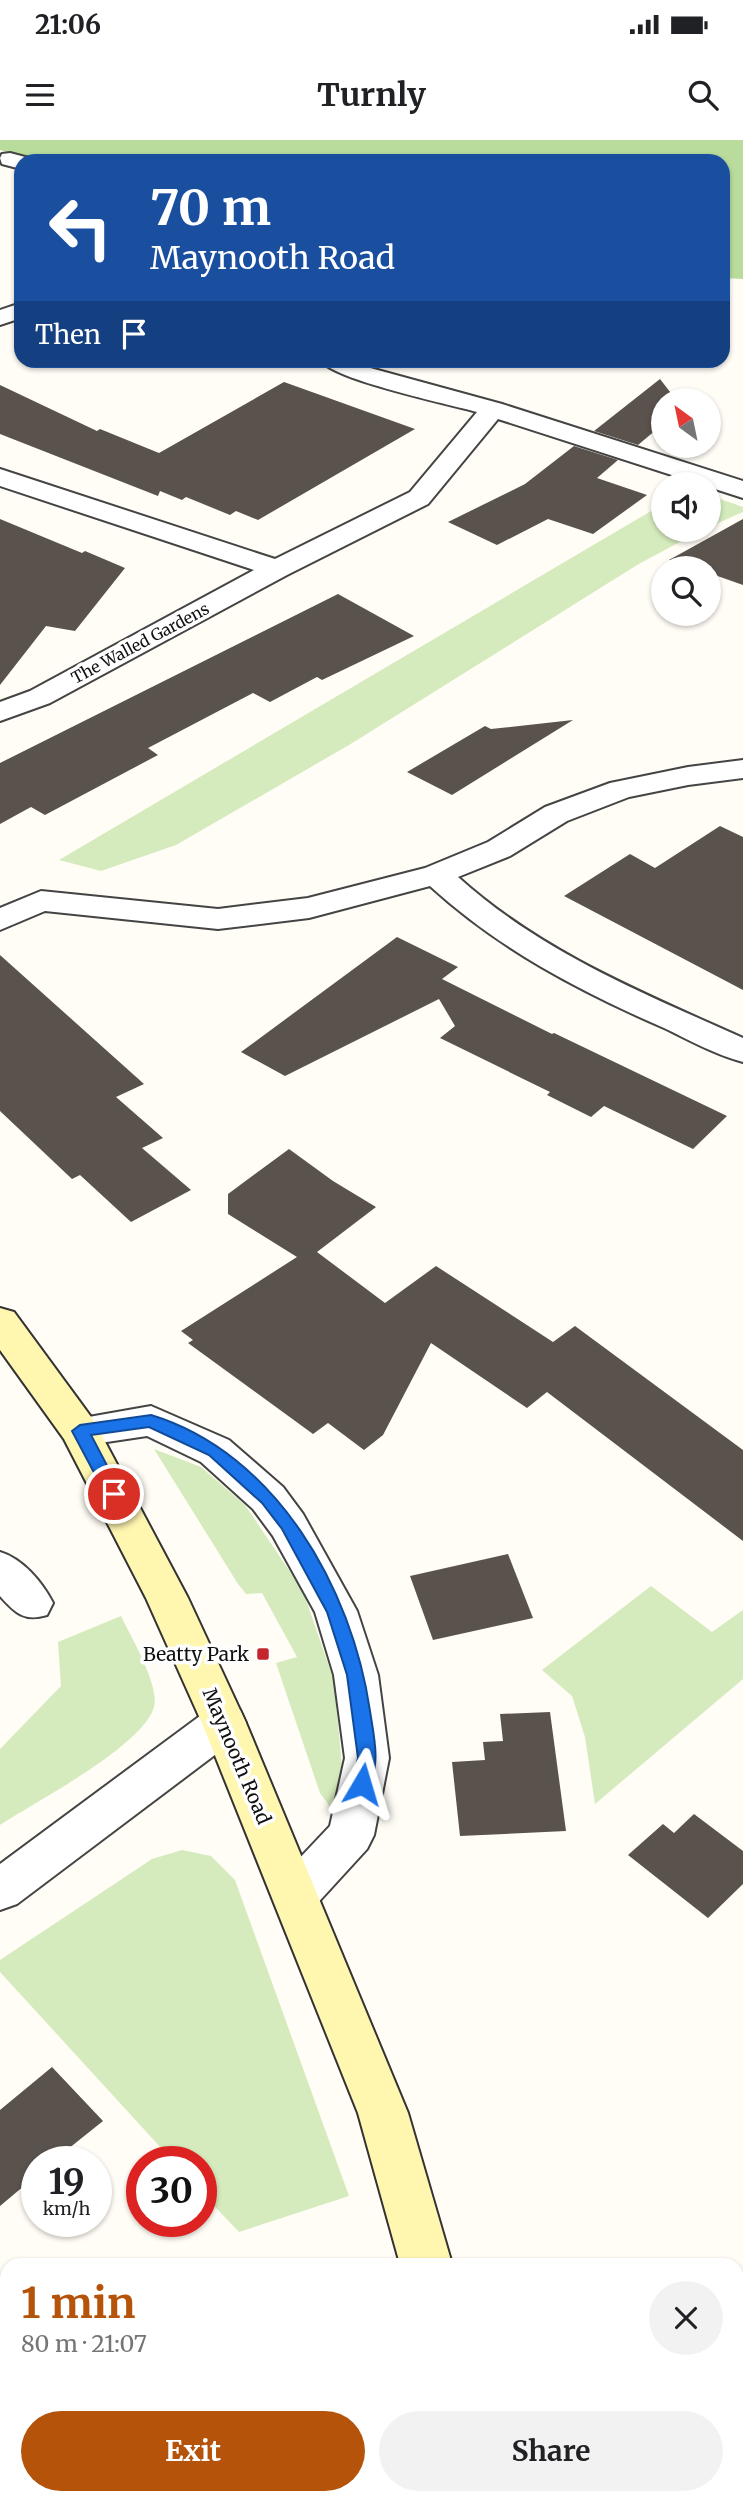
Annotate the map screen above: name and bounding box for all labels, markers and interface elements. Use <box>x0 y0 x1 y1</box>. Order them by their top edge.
text: 21:06 <box>35 8 101 41</box>
text: Turnly <box>317 75 426 115</box>
icon: menu <box>21 76 59 114</box>
icon: search <box>684 76 722 114</box>
text: 70 m <box>150 177 271 238</box>
icon: left <box>35 182 126 273</box>
text: Maynooth Road <box>150 238 395 278</box>
icon: arrive <box>115 315 153 353</box>
text: Then <box>35 318 101 351</box>
north arrow <box>651 388 721 458</box>
map controls <box>651 388 721 626</box>
button: sound <box>651 472 721 542</box>
button: search <box>651 556 721 626</box>
street label: The Walled Gardens <box>68 598 212 688</box>
pin <box>84 1464 144 1524</box>
icon: arrive <box>95 1475 133 1513</box>
place label: Beatty Park <box>143 1642 249 1666</box>
marker: Beatty Park <box>255 1646 271 1662</box>
street label: Maynooth Road <box>198 1684 276 1828</box>
position arrow <box>325 1747 399 1821</box>
speed limit sign: 30 <box>126 2146 217 2237</box>
text: 19 <box>48 2160 85 2204</box>
text: km/h <box>43 2197 90 2220</box>
text: 1 min <box>21 2277 135 2329</box>
button: close <box>649 2281 723 2355</box>
text: 80 m · 21:07 <box>21 2329 147 2358</box>
button: Exit <box>21 2411 365 2491</box>
button: Share <box>379 2411 723 2491</box>

